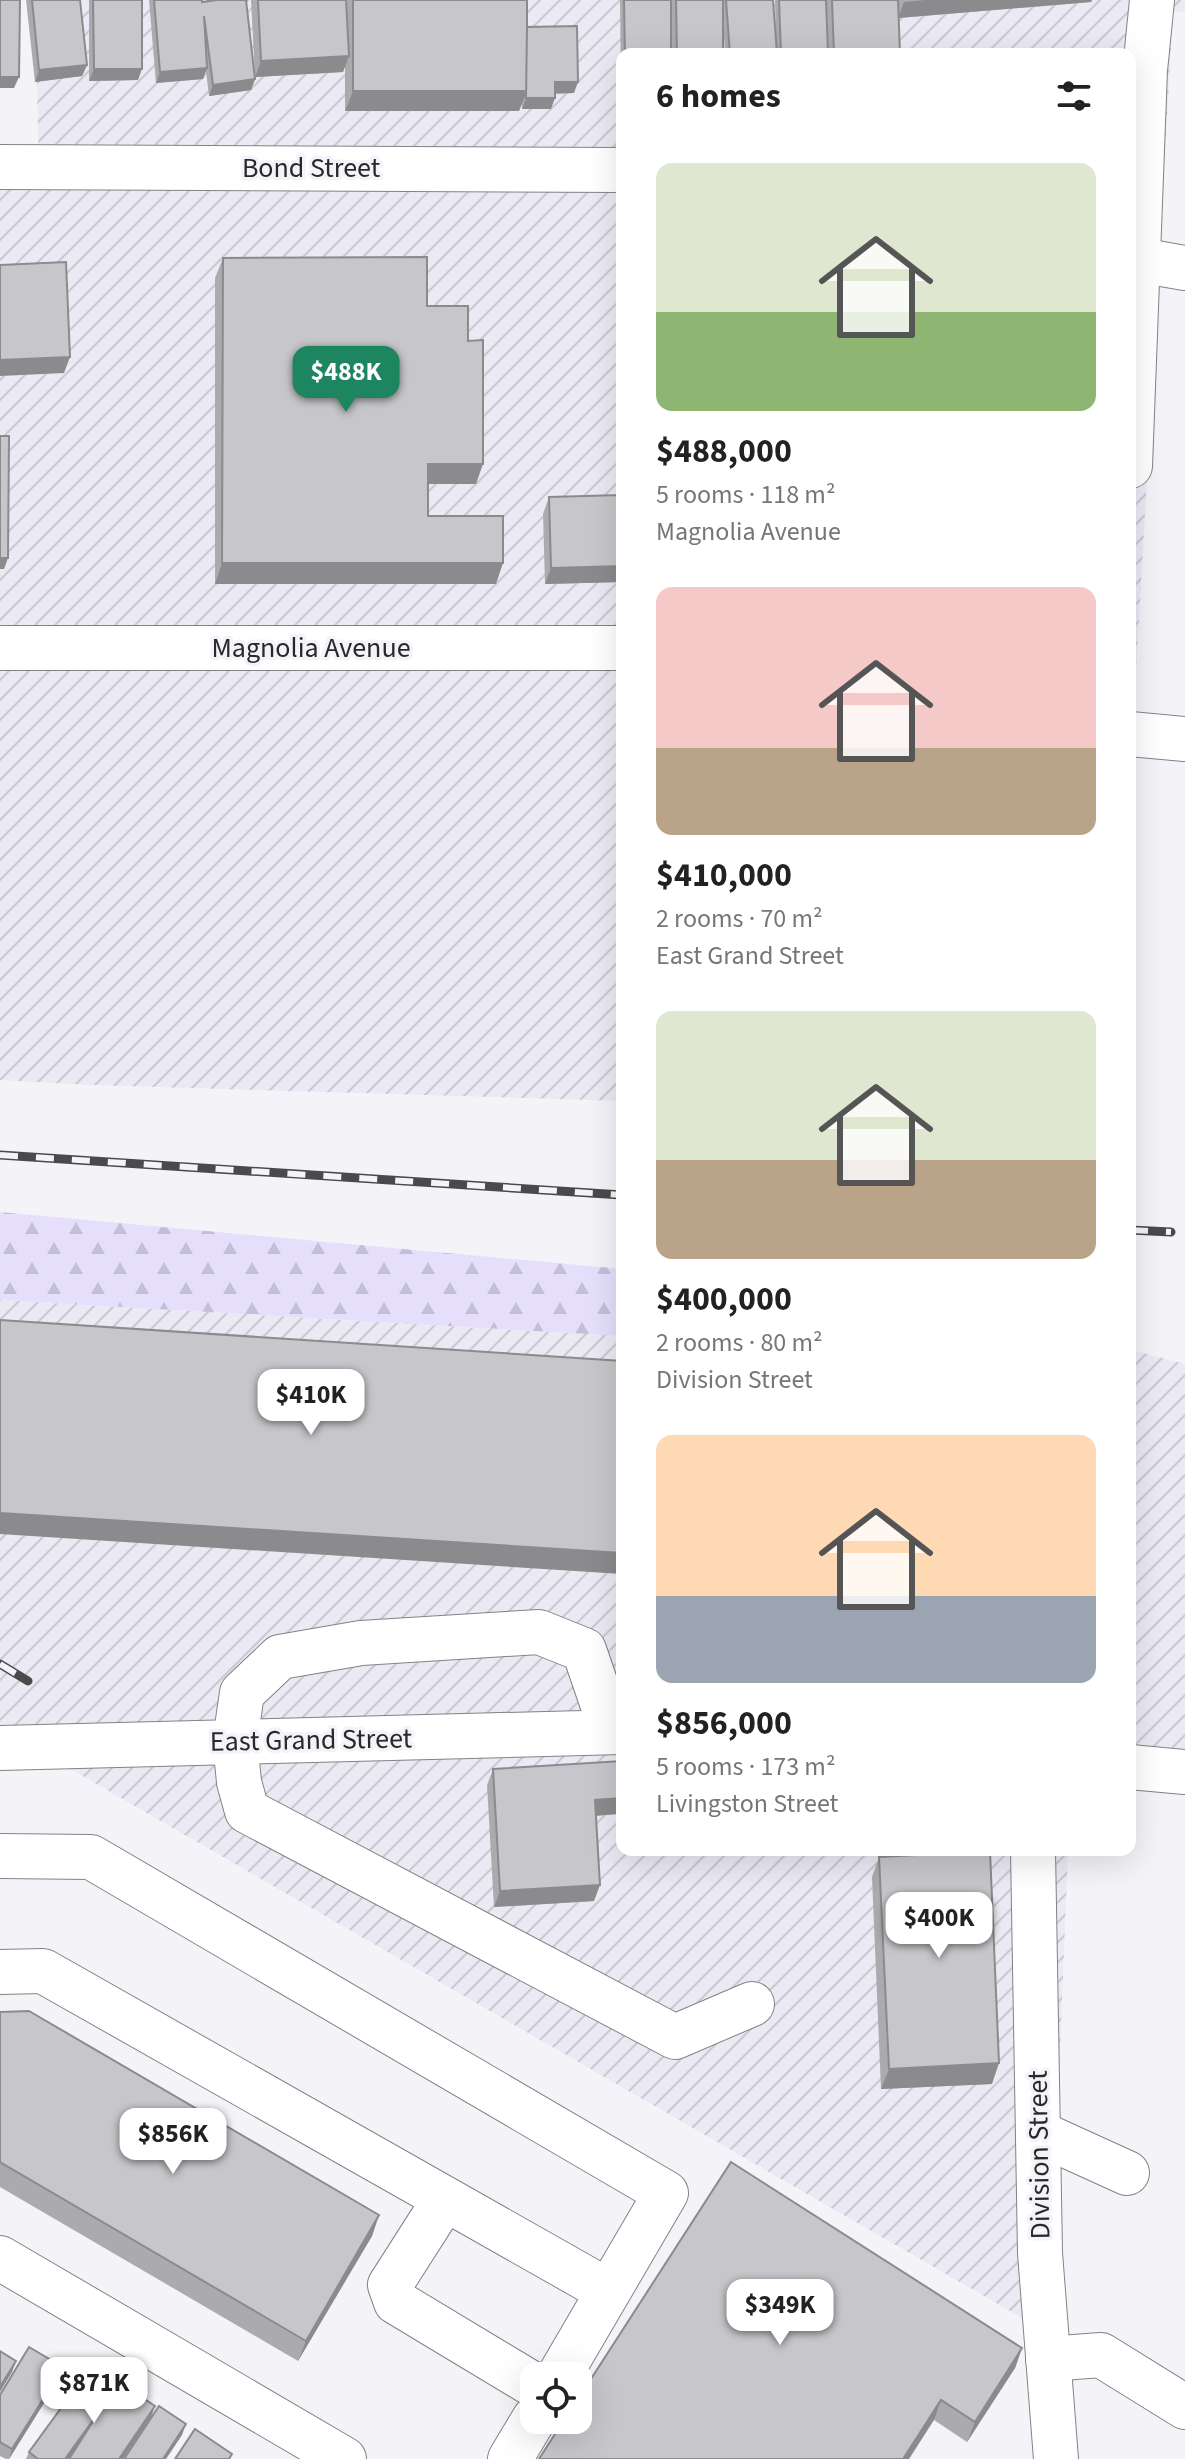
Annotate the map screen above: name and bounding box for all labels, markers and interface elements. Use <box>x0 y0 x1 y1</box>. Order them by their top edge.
text: 6 homes <box>656 72 781 121</box>
icon: filters <box>1052 74 1096 118</box>
street label: Bond Street <box>242 148 381 188</box>
icon: home <box>804 215 948 359</box>
pin: $488K <box>290 346 402 414</box>
text: $488K <box>311 353 381 390</box>
text: $488,000 <box>656 427 792 476</box>
text: 5 rooms · 118 m² <box>656 476 835 513</box>
text: Magnolia Avenue <box>656 513 841 550</box>
street label: Magnolia Avenue <box>211 628 411 668</box>
icon: home <box>804 639 948 783</box>
text: $410,000 <box>656 851 792 900</box>
text: 2 rooms · 70 m² <box>656 900 823 937</box>
text: East Grand Street <box>656 937 844 974</box>
icon: home <box>804 1063 948 1207</box>
text: $400,000 <box>656 1275 792 1324</box>
text: 2 rooms · 80 m² <box>656 1324 823 1361</box>
text: Division Street <box>656 1361 813 1398</box>
pin: $410K <box>255 1369 367 1437</box>
text: $410K <box>276 1376 346 1413</box>
icon: home <box>804 1487 948 1631</box>
text: $856,000 <box>656 1699 792 1748</box>
street label: East Grand Street <box>210 1718 413 1762</box>
text: 5 rooms · 173 m² <box>656 1748 835 1785</box>
text: Livingston Street <box>656 1785 838 1822</box>
pin: $400K <box>883 1892 995 1960</box>
text: $400K <box>904 1899 974 1936</box>
street label: Division Street <box>1018 2070 1060 2240</box>
pin: $856K <box>117 2108 229 2176</box>
text: $856K <box>138 2115 208 2152</box>
pin: $349K <box>724 2279 836 2347</box>
text: $349K <box>745 2286 815 2323</box>
pin: $871K <box>38 2357 150 2425</box>
map controls <box>520 2362 592 2434</box>
button: locate <box>520 2362 592 2434</box>
text: $871K <box>59 2364 129 2401</box>

